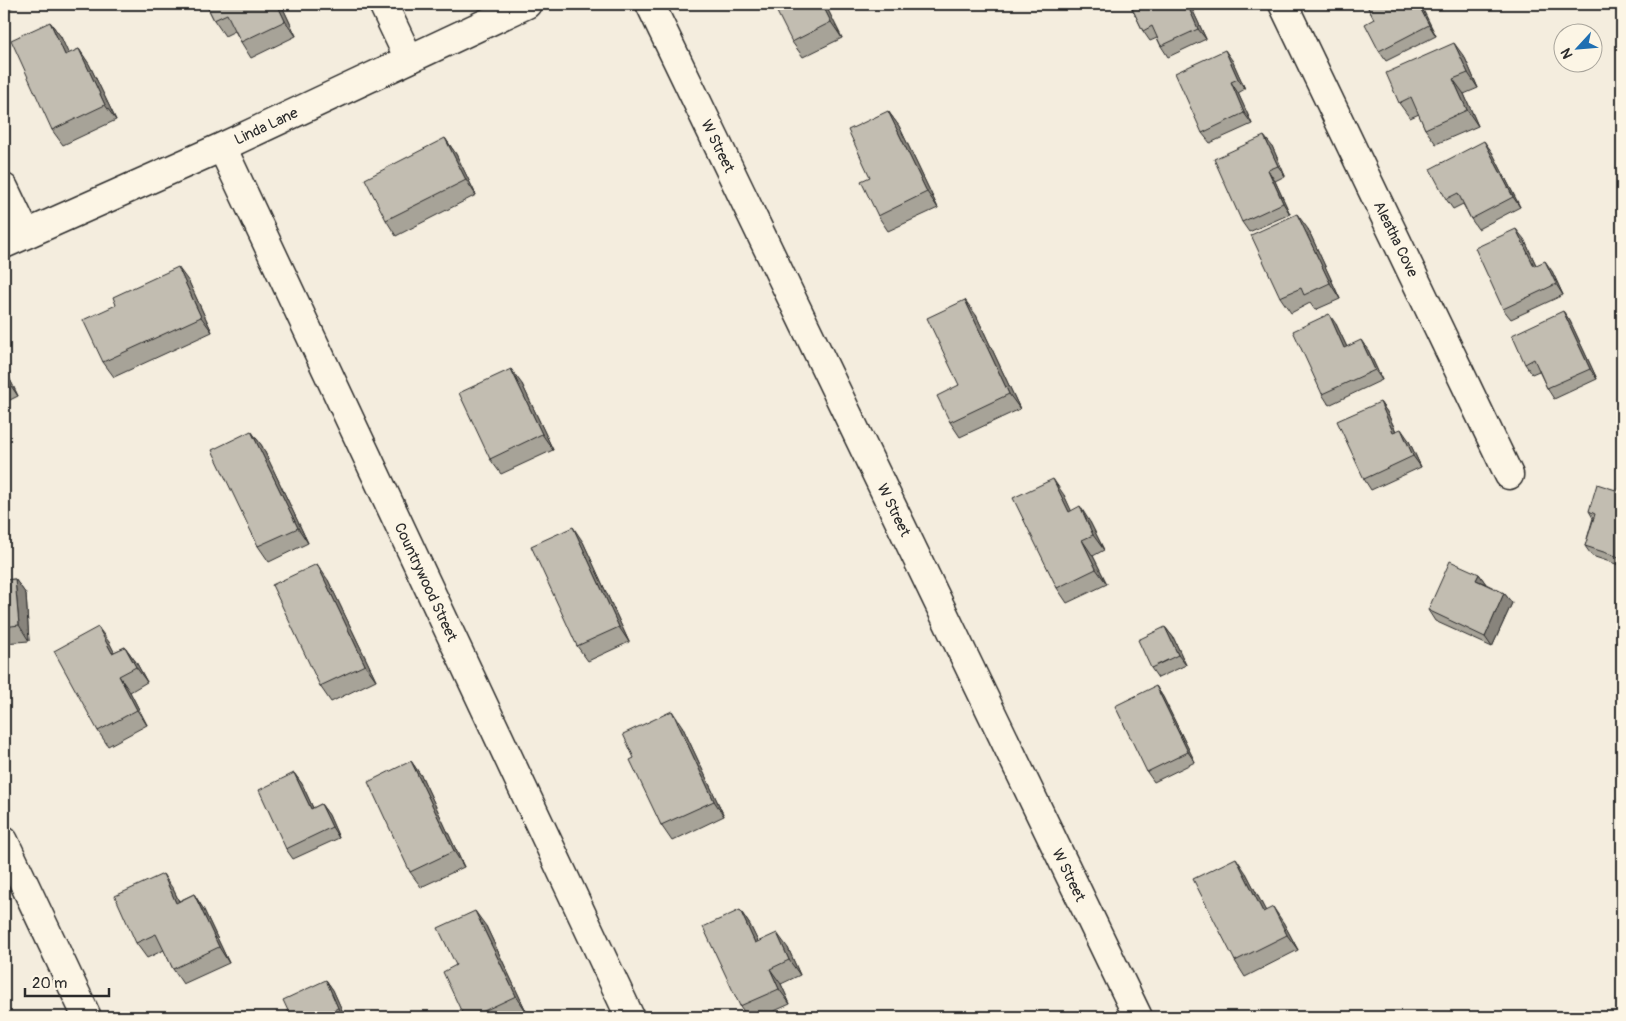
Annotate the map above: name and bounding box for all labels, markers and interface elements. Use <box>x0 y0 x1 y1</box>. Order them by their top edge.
north arrow <box>1554 22 1604 72</box>
text: N <box>1557 45 1576 61</box>
street label: Linda Lane <box>231 103 302 149</box>
street label: W Street <box>697 117 739 177</box>
street label: Aleatha Cove <box>1369 198 1422 281</box>
street label: W Street <box>873 481 915 541</box>
street label: Countrywood Street <box>390 520 462 645</box>
street label: W Street <box>1048 846 1090 906</box>
scale bar <box>25 966 109 998</box>
text: 20 m <box>32 974 67 993</box>

